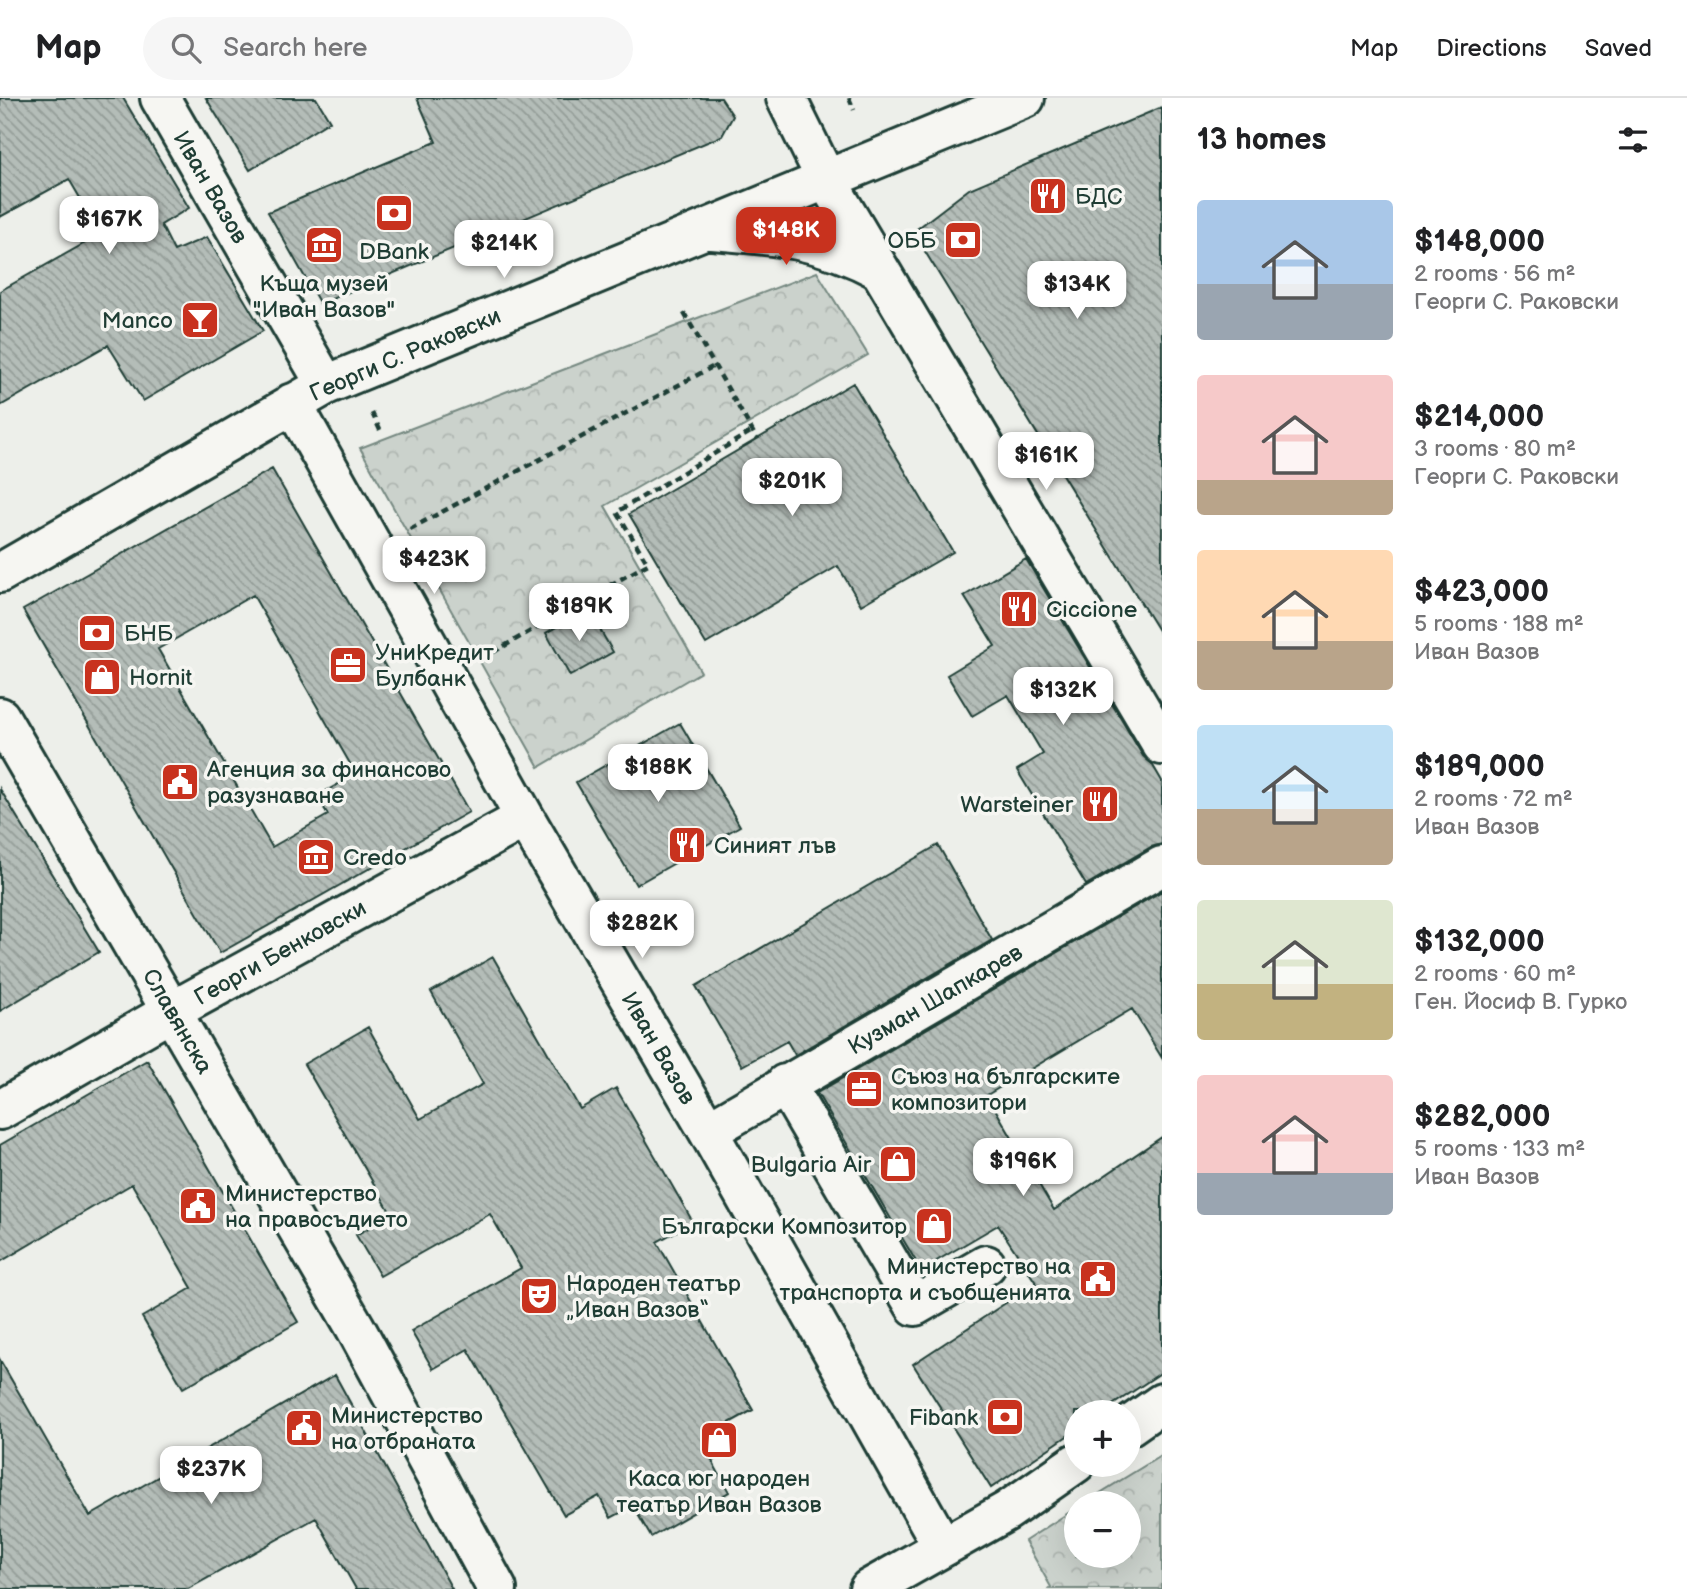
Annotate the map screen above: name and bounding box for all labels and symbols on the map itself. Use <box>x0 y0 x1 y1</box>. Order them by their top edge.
street label: Иван Вазов <box>167 126 254 249</box>
restaurant icon: БДС <box>1027 175 1069 217</box>
place label: БДС <box>1075 183 1123 211</box>
bank icon: DBank <box>373 192 415 234</box>
pin: $167K <box>60 197 158 256</box>
pin: $148K <box>737 208 835 267</box>
bank icon: ОББ <box>942 219 984 261</box>
pin: $214K <box>455 220 553 280</box>
museum icon: Къща музей "Иван Вазов" <box>303 224 345 266</box>
place label: ОББ <box>888 227 936 255</box>
place label: DBank <box>359 238 430 266</box>
pin: $134K <box>1028 262 1126 321</box>
place label: Къща музей "Иван Вазов" <box>253 270 395 324</box>
bar icon: Manco <box>179 299 221 341</box>
street label: Георги С. Раковски <box>305 302 505 408</box>
place label: Manco <box>102 307 173 335</box>
pin: $161K <box>997 432 1095 492</box>
pin: $201K <box>743 458 841 518</box>
pin: $423K <box>385 536 483 596</box>
pin: $189K <box>530 584 628 643</box>
restaurant icon: Ciccione <box>998 588 1040 630</box>
place label: Ciccione <box>1046 596 1137 624</box>
bank icon: БНБ <box>76 612 118 654</box>
place label: БНБ <box>124 620 173 648</box>
place label: УниКредит Булбанк <box>375 639 494 693</box>
office icon: УниКредит Булбанк <box>327 644 369 686</box>
shop icon: Hornit <box>81 656 123 698</box>
place label: Hornit <box>129 664 193 692</box>
pin: $132K <box>1014 668 1112 727</box>
pin: $188K <box>609 744 707 804</box>
place label: Агенция за финансово разузнаване <box>206 756 451 810</box>
public building icon: Агенция за финансово разузнаване <box>159 761 201 803</box>
restaurant icon: Warsteiner <box>1079 783 1121 825</box>
place label: Warsteiner <box>960 791 1074 819</box>
restaurant icon: Синият лъв <box>666 824 708 866</box>
place label: Синият лъв <box>714 832 836 860</box>
museum icon: Credo <box>295 836 337 878</box>
place label: Credo <box>343 844 407 872</box>
street label: Георги Бенковски <box>189 894 371 1012</box>
pin: $282K <box>593 900 691 960</box>
street label: Кузман Шапкарев <box>843 939 1028 1061</box>
street label: Славянска <box>136 964 219 1079</box>
street label: Иван Вазов <box>615 987 702 1110</box>
place label: Съюз на българските композитори <box>891 1063 1120 1117</box>
office icon: Съюз на българските композитори <box>843 1068 885 1110</box>
pin: $196K <box>974 1138 1072 1198</box>
shop icon: Bulgaria Air <box>877 1143 919 1185</box>
place label: Bulgaria Air <box>750 1151 872 1179</box>
place label: Министерство на правосъдието <box>225 1180 408 1234</box>
public building icon: Министерство на правосъдието <box>177 1185 219 1227</box>
shop icon: Български Композитор <box>913 1205 955 1247</box>
place label: Български Композитор <box>661 1213 907 1241</box>
place label: Министерство на транспорта и съобщенията <box>780 1253 1071 1307</box>
public building icon: Министерство на транспорта и съобщенията <box>1077 1258 1119 1300</box>
place label: Народен театър „Иван Вазов“ <box>566 1270 741 1324</box>
theatre icon: Народен театър „Иван Вазов“ <box>518 1275 560 1317</box>
bank icon: Fibank <box>984 1396 1026 1438</box>
place label: Министерство на отбраната <box>331 1402 483 1456</box>
place label: Fibank <box>909 1404 979 1432</box>
public building icon: Министерство на отбраната <box>283 1407 325 1449</box>
shop icon: Каса юг народен театър Иван Вазов <box>698 1419 740 1461</box>
pin: $237K <box>162 1446 260 1506</box>
place label: Каса юг народен театър Иван Вазов <box>616 1465 822 1519</box>

